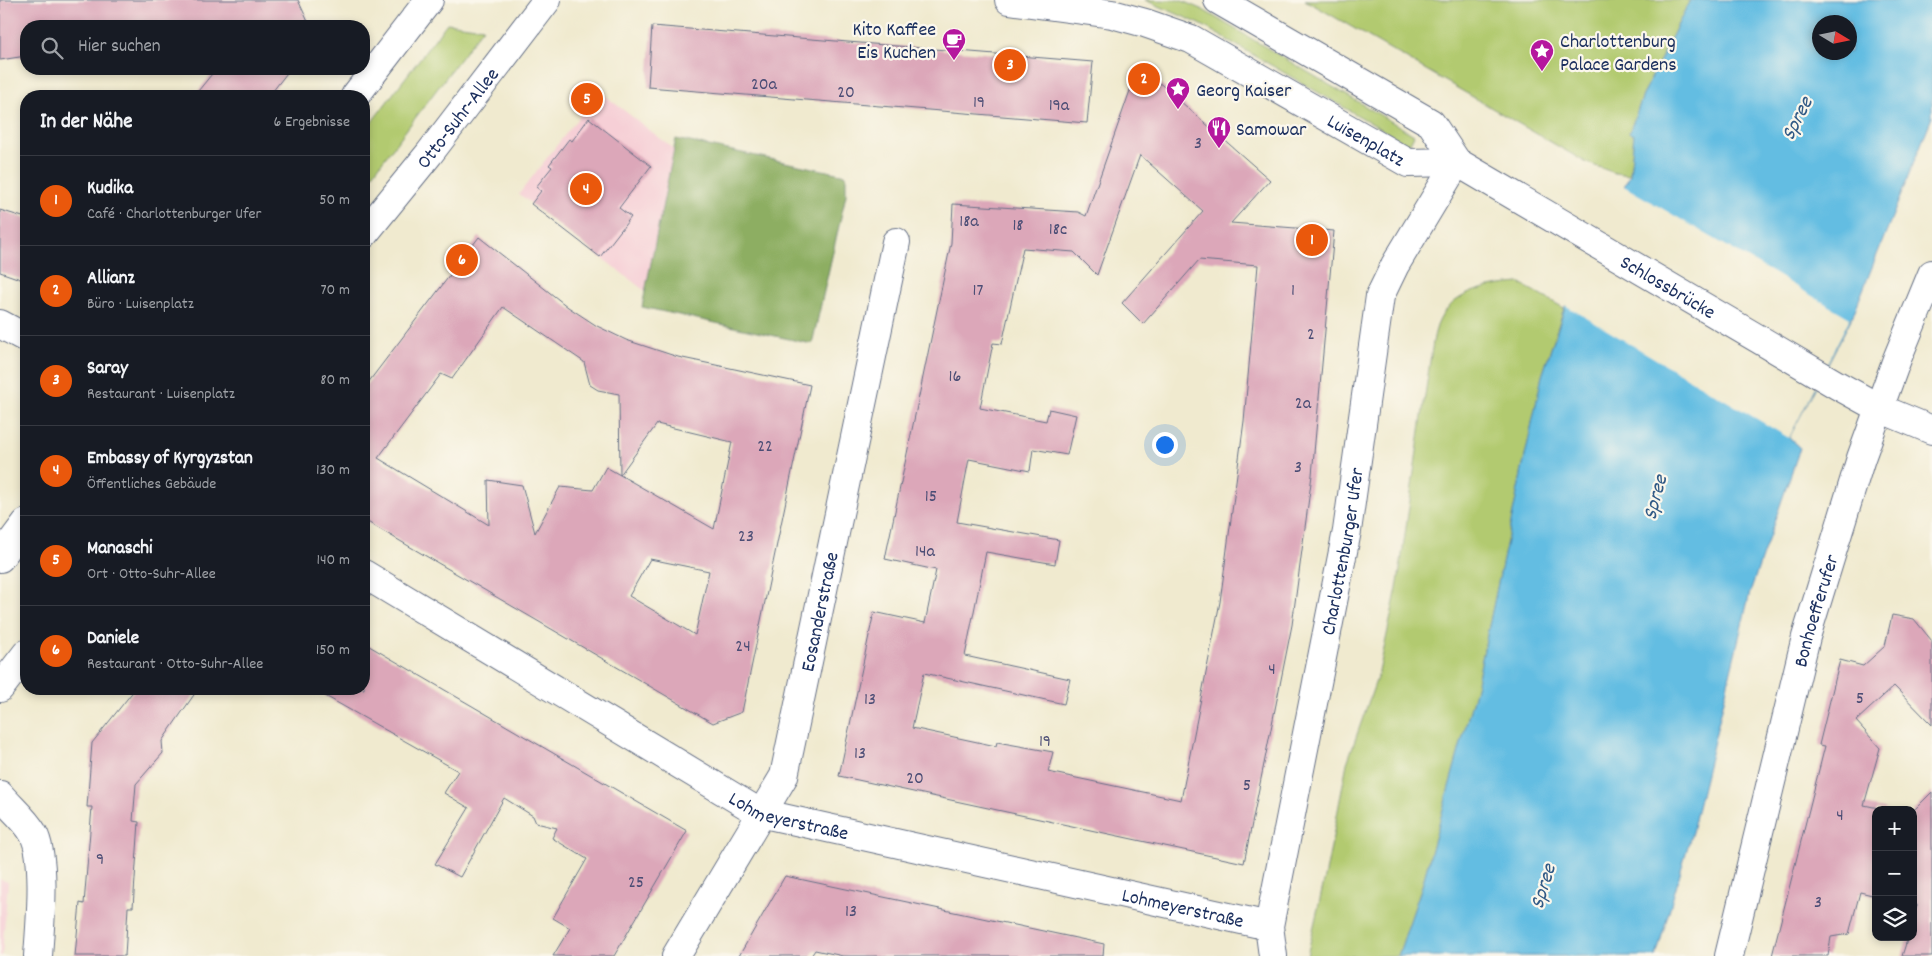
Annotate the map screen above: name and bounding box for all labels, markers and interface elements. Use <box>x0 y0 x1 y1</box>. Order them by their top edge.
north arrow <box>1812 15 1857 60</box>
place label: Kito Kaffee Eis Kuchen <box>852 17 936 68</box>
search box <box>20 20 370 75</box>
cafe icon: Kito Kaffee Eis Kuchen <box>941 27 967 61</box>
place label: Charlottenburg Palace Gardens <box>1560 29 1677 80</box>
icon: search <box>38 34 66 62</box>
text: Hier suchen <box>78 34 161 61</box>
place icon: Charlottenburg Palace Gardens <box>1529 38 1555 72</box>
pin: 3 <box>994 46 1026 84</box>
pin: 2 <box>1128 60 1160 98</box>
street label: Otto-Suhr-Allee <box>411 63 507 176</box>
house number: 20a <box>751 73 778 98</box>
place icon: Georg Kaiser <box>1165 76 1191 110</box>
place label: Georg Kaiser <box>1196 78 1292 106</box>
pin: 5 <box>571 80 603 118</box>
house number: 20 <box>837 81 855 106</box>
house number: 19 <box>973 91 985 116</box>
water label: Spree <box>1775 91 1823 146</box>
house number: 19a <box>1049 94 1070 119</box>
text: In der Nähe <box>40 108 132 138</box>
street label: Luisenplatz <box>1321 109 1409 175</box>
text: 6 Ergebnisse <box>273 111 350 134</box>
restaurant icon: Samowar <box>1206 115 1232 149</box>
place label: Samowar <box>1236 117 1307 145</box>
house number: 3 <box>1194 132 1202 157</box>
pin: 4 <box>570 170 602 208</box>
text: Kudika <box>87 176 133 203</box>
text: 1 <box>54 189 58 212</box>
text: 50 m <box>319 189 350 212</box>
text: Café · Charlottenburger Ufer <box>87 203 262 226</box>
house number: 18a <box>959 210 979 235</box>
house number: 18 <box>1012 214 1024 239</box>
house number: 18c <box>1049 218 1067 243</box>
pin: 1 <box>1296 221 1328 259</box>
pin: 6 <box>446 241 478 279</box>
street label: Schlossbrücke <box>1614 250 1720 328</box>
text: Allianz <box>87 266 135 293</box>
text: 2 <box>53 279 60 302</box>
text: 70 m <box>320 279 350 302</box>
house number: 17 <box>973 279 984 304</box>
house number: 1 <box>1291 279 1295 304</box>
text: Büro · Luisenplatz <box>87 293 194 316</box>
house number: 2 <box>1307 323 1315 348</box>
text: Saray <box>87 356 128 383</box>
house number: 16 <box>949 365 961 390</box>
text: 3 <box>52 369 60 392</box>
text: 80 m <box>320 369 350 392</box>
text: Restaurant · Luisenplatz <box>87 383 235 406</box>
house number: 2a <box>1295 392 1312 417</box>
your location <box>1152 432 1178 458</box>
house number: 22 <box>757 435 773 460</box>
text: Embassy of Kyrgyzstan <box>87 446 253 473</box>
house number: 3 <box>1294 456 1302 481</box>
text: 4 <box>53 459 59 482</box>
text: 130 m <box>316 459 350 482</box>
street label: Charlottenburger Ufer <box>1316 466 1373 638</box>
water label: Spree <box>1637 470 1678 523</box>
text: Öffentliches Gebäude <box>87 473 216 496</box>
house number: 15 <box>925 485 937 510</box>
house number: 23 <box>738 525 754 550</box>
text: Manaschi <box>87 536 153 563</box>
house number: 14a <box>915 540 935 565</box>
text: 5 <box>52 549 60 572</box>
text: 140 m <box>316 549 350 572</box>
street label: Eosanderstraße <box>795 550 848 675</box>
street label: Bonhoefferufer <box>1788 551 1848 670</box>
text: Ort · Otto-Suhr-Allee <box>87 563 216 586</box>
text: Daniele <box>87 626 139 653</box>
house number: 24 <box>735 635 751 660</box>
text: 6 <box>52 639 60 662</box>
text: 150 m <box>316 639 350 662</box>
text: Restaurant · Otto-Suhr-Allee <box>87 653 263 676</box>
house number: 4 <box>1268 658 1276 683</box>
house number: 5 <box>1856 687 1864 712</box>
house number: 13 <box>864 688 876 713</box>
house number: 19 <box>1039 730 1051 755</box>
house number: 13 <box>854 742 866 767</box>
house number: 20 <box>906 767 924 792</box>
house number: 5 <box>1243 774 1251 799</box>
street label: Lohmeyerstraße <box>722 786 851 849</box>
house number: 4 <box>1836 804 1844 829</box>
map controls <box>1872 806 1917 941</box>
button: + <box>1872 806 1917 851</box>
house number: 9 <box>96 848 104 873</box>
button: − <box>1872 851 1917 896</box>
water label: Spree <box>1524 859 1566 913</box>
house number: 25 <box>628 871 644 896</box>
street label: Lohmeyerstraße <box>1119 883 1246 937</box>
house number: 3 <box>1814 891 1822 916</box>
button: layers <box>1872 896 1917 941</box>
house number: 13 <box>845 900 857 925</box>

